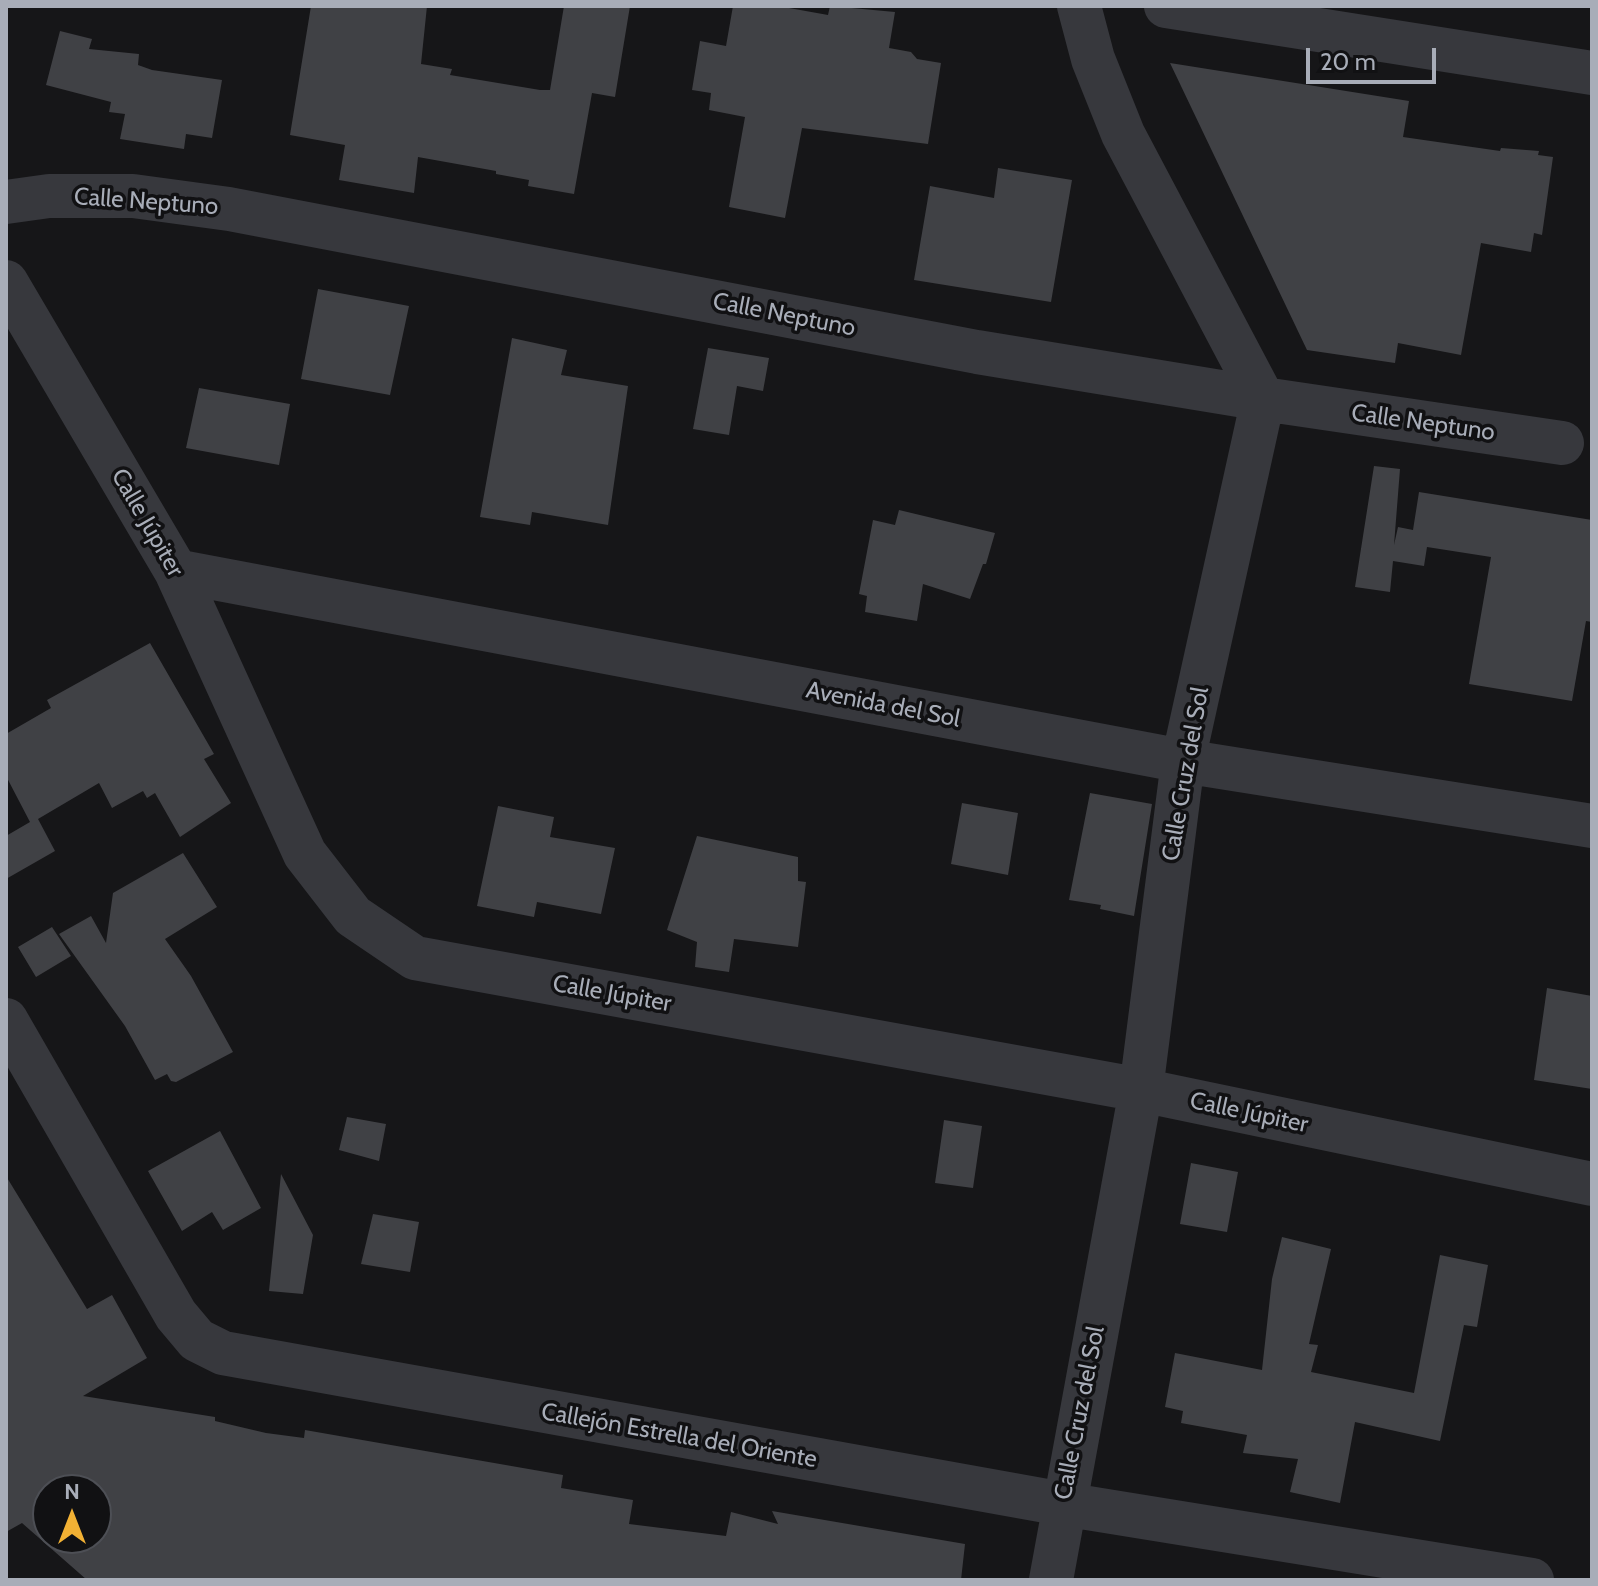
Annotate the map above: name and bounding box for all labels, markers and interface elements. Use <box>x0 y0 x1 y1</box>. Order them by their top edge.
scale bar <box>1310 32 1440 82</box>
text: 20 m <box>1320 47 1376 76</box>
street label: Calle Neptuno <box>73 183 219 221</box>
street label: Calle Neptuno <box>710 287 858 343</box>
street label: Calle Neptuno <box>1349 399 1497 447</box>
street label: Calle Júpiter <box>105 464 189 582</box>
street label: Avenida del Sol <box>804 676 962 734</box>
street label: Calle Cruz del Sol <box>1157 685 1215 863</box>
street label: Calle Júpiter <box>550 969 674 1019</box>
street label: Calle Júpiter <box>1187 1086 1311 1140</box>
street label: Calle Cruz del Sol <box>1049 1324 1111 1502</box>
street label: Callejón Estrella del Oriente <box>539 1398 819 1474</box>
north arrow <box>32 1474 112 1554</box>
text: N <box>64 1478 80 1505</box>

